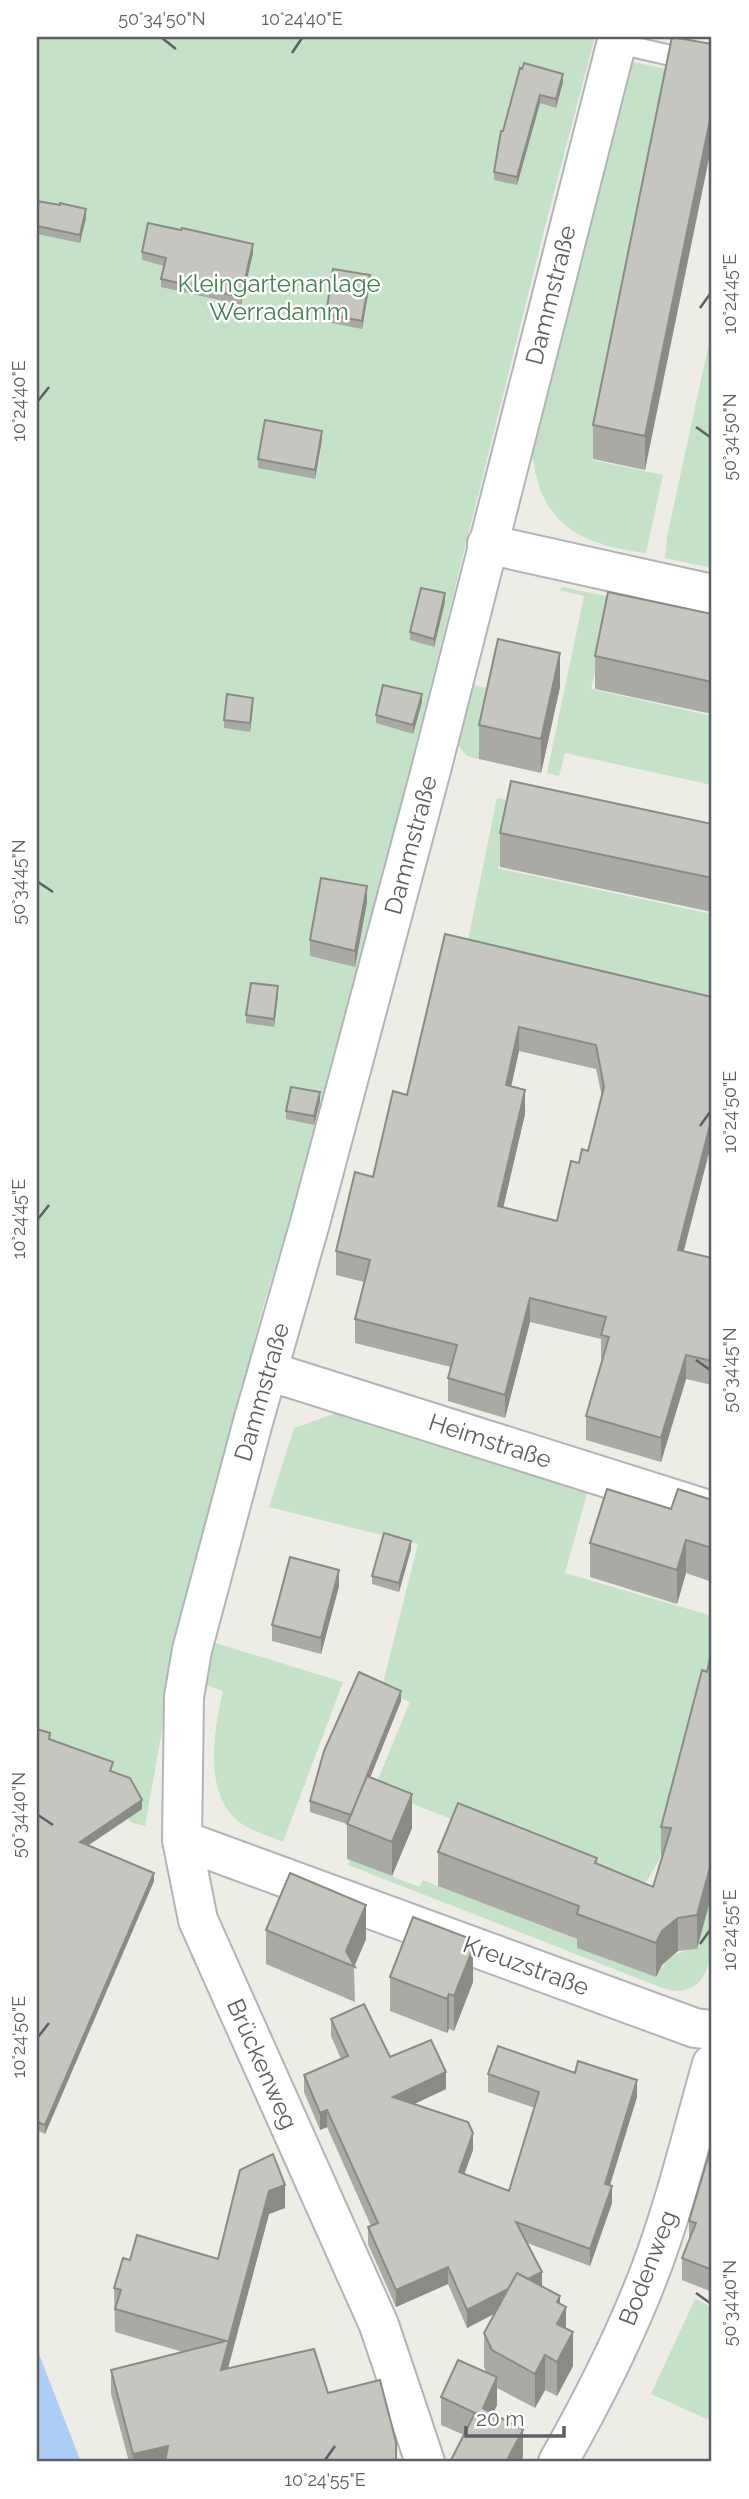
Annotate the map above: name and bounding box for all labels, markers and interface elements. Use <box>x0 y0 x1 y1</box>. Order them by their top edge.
text: 50°34'50"N <box>118 8 206 29</box>
text: 10°24'40"E <box>261 8 343 29</box>
street label: Dammstraße <box>519 222 582 368</box>
text: 10°24'45"E <box>719 254 740 334</box>
park label: Kleingartenanlage Werradamm <box>177 269 381 326</box>
text: 10°24'40"E <box>8 360 29 442</box>
text: 50°34'50"N <box>719 393 740 481</box>
street label: Dammstraße <box>378 772 443 918</box>
text: 50°34'45"N <box>8 839 29 925</box>
text: 10°24'50"E <box>719 1071 740 1153</box>
text: 10°24'45"E <box>8 1179 29 1259</box>
street label: Dammstraße <box>228 1319 295 1464</box>
text: 50°34'45"N <box>719 1327 740 1413</box>
street label: Heimstraße <box>425 1407 555 1474</box>
text: 50°34'40"N <box>8 1772 29 1858</box>
text: 10°24'55"E <box>719 1889 740 1971</box>
street label: Kreuzstraße <box>459 1929 593 2002</box>
street label: Brückenweg <box>221 1994 304 2134</box>
text: 10°24'50"E <box>8 1996 29 2078</box>
street label: Bodenweg <box>612 2206 683 2330</box>
text: 50°34'40"N <box>719 2260 740 2346</box>
scale bar <box>466 2394 564 2438</box>
text: 20 m <box>476 2406 524 2431</box>
text: 10°24'55"E <box>284 2469 366 2490</box>

